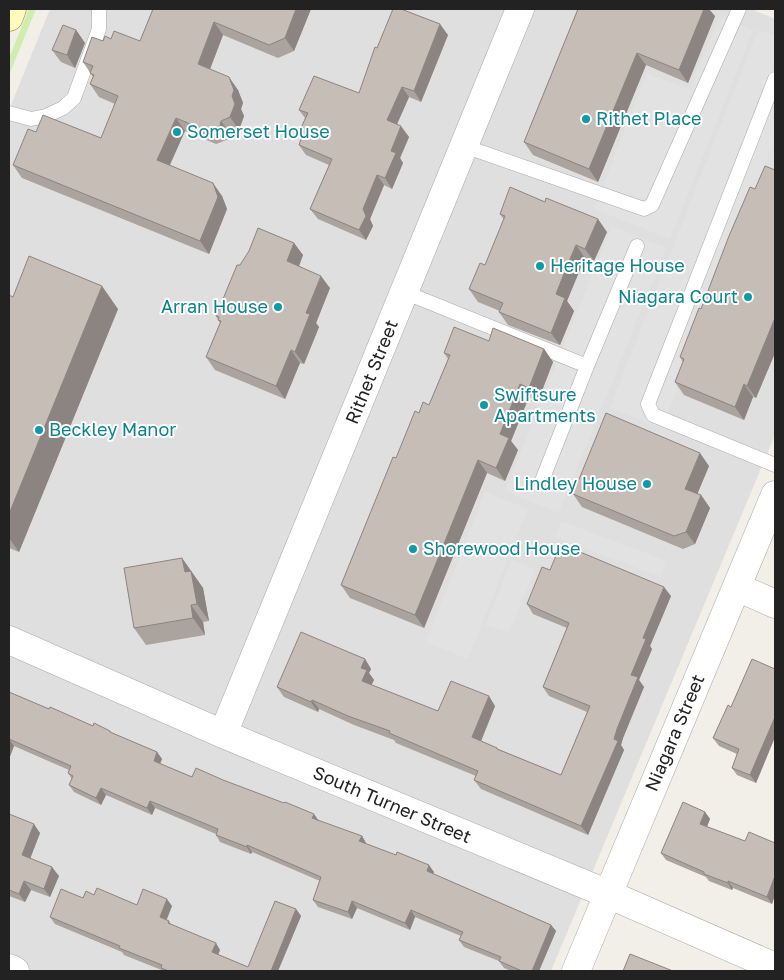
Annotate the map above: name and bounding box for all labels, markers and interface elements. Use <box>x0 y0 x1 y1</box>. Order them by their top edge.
place label: Rithet Place <box>596 107 701 129</box>
marker: Rithet Place <box>580 113 592 125</box>
place label: Somerset House <box>187 120 330 142</box>
marker: Somerset House <box>171 126 183 138</box>
place label: Heritage House <box>550 254 685 276</box>
marker: Heritage House <box>534 260 546 272</box>
place label: Niagara Court <box>618 285 738 307</box>
marker: Niagara Court <box>742 291 754 303</box>
place label: Arran House <box>161 295 268 317</box>
marker: Arran House <box>272 301 284 313</box>
street label: Rithet Street <box>340 316 402 427</box>
place label: Swiftsure Apartments <box>494 383 596 426</box>
marker: Swiftsure Apartments <box>478 399 490 411</box>
place label: Beckley Manor <box>49 418 176 440</box>
marker: Beckley Manor <box>33 424 45 436</box>
place label: Lindley House <box>514 472 637 494</box>
marker: Lindley House <box>641 478 653 490</box>
place label: Shorewood House <box>423 537 580 559</box>
marker: Shorewood House <box>407 543 419 555</box>
street label: Niagara Street <box>640 671 709 794</box>
street label: South Turner Street <box>310 761 475 847</box>

